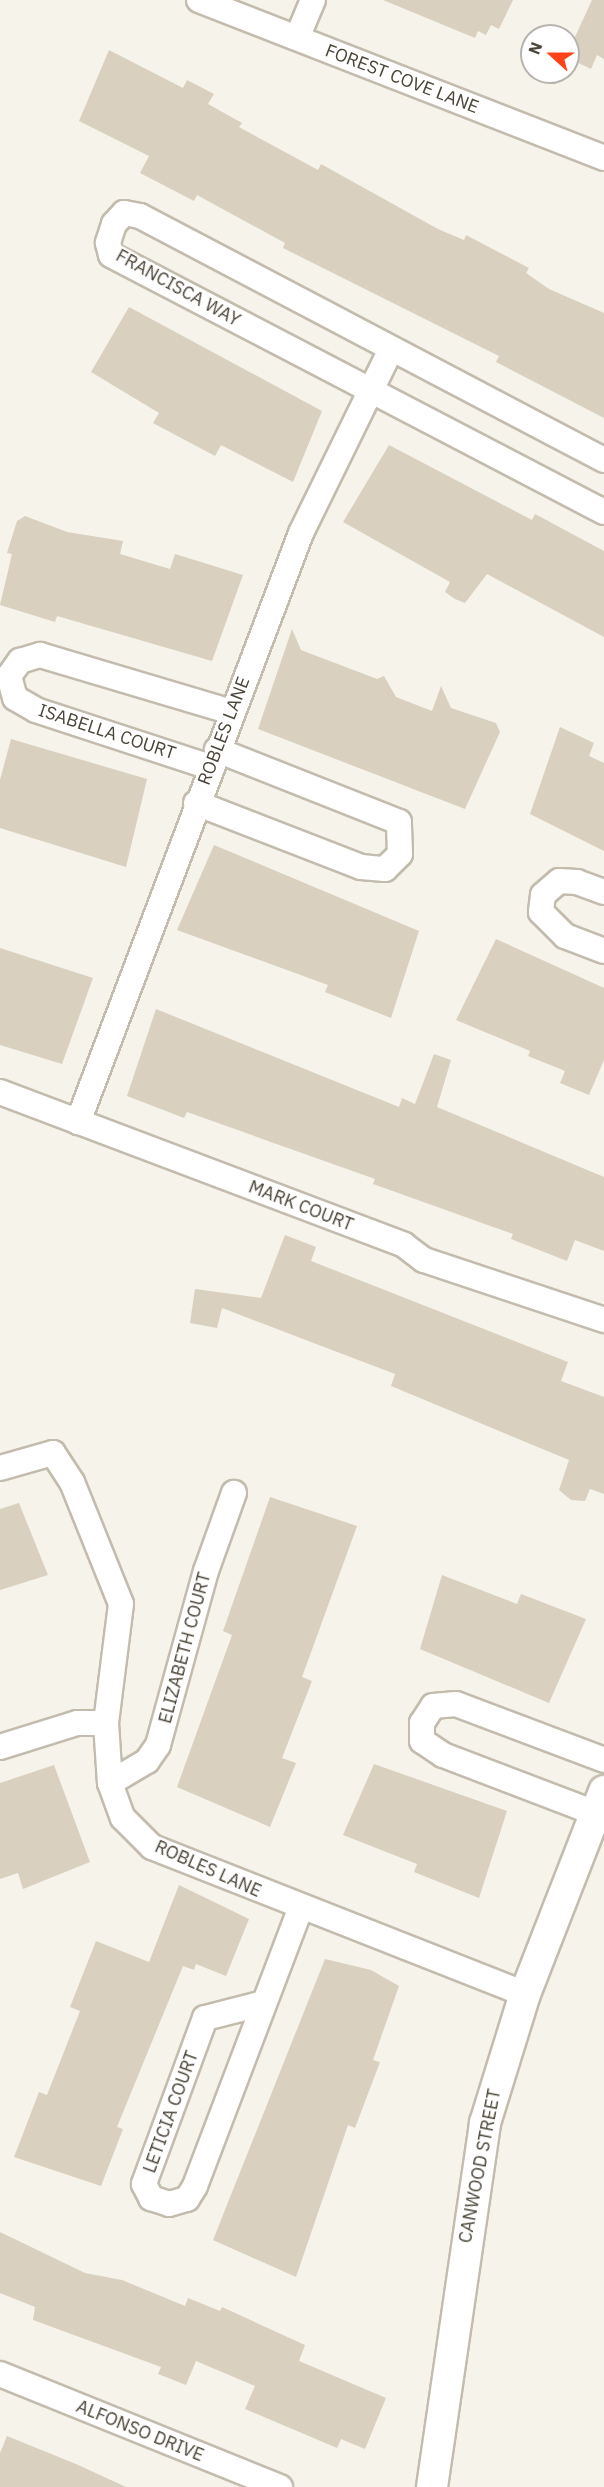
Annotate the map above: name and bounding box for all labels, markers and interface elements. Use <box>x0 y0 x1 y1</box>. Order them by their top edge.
north arrow <box>520 24 580 84</box>
text: N <box>524 39 546 57</box>
street label: FOREST COVE LANE <box>322 40 482 118</box>
street label: FRANCISCA WAY <box>112 245 244 331</box>
street label: ROBLES LANE <box>193 674 255 788</box>
street label: ISABELLA COURT <box>36 700 178 764</box>
street label: MARK COURT <box>245 1176 357 1236</box>
street label: ELIZABETH COURT <box>154 1570 216 1726</box>
street label: ROBLES LANE <box>151 1836 265 1902</box>
street label: LETICIA COURT <box>139 2048 203 2176</box>
street label: CANWOOD STREET <box>454 2087 506 2245</box>
street label: ALFONSO DRIVE <box>73 2396 207 2466</box>

